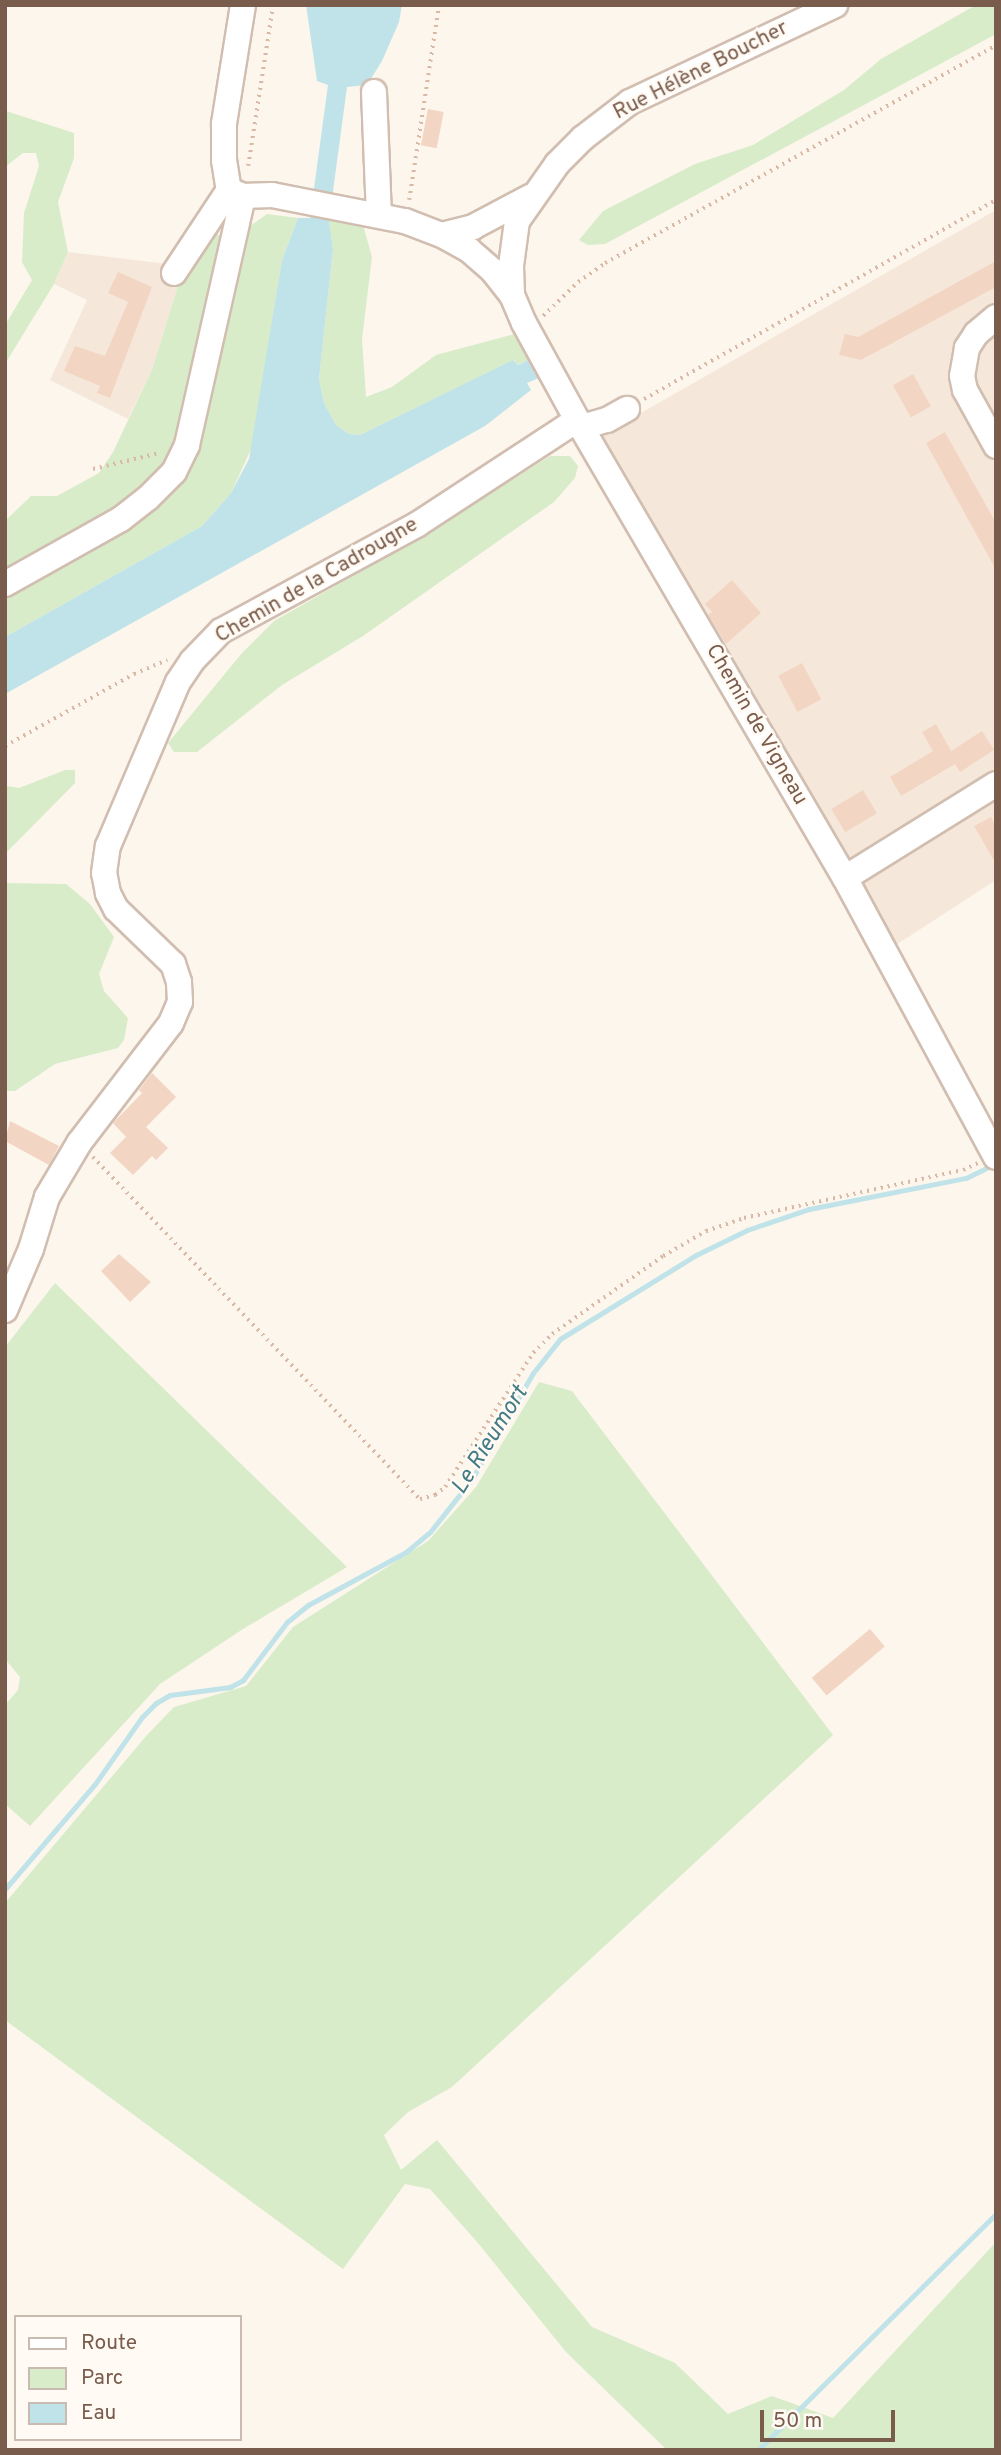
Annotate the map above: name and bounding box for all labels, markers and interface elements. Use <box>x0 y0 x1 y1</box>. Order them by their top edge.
street label: Rue Hélène Boucher <box>610 16 792 126</box>
street label: Chemin de la Cadrougne <box>211 513 423 649</box>
street label: Chemin de Vigneau <box>700 640 812 810</box>
water label: Le Rieumort <box>447 1382 535 1500</box>
legend <box>14 2315 242 2441</box>
text: Route <box>81 2330 137 2357</box>
text: Parc <box>81 2365 123 2392</box>
scale bar <box>763 2396 898 2440</box>
text: Eau <box>81 2400 116 2427</box>
text: 50 m <box>773 2408 822 2435</box>

